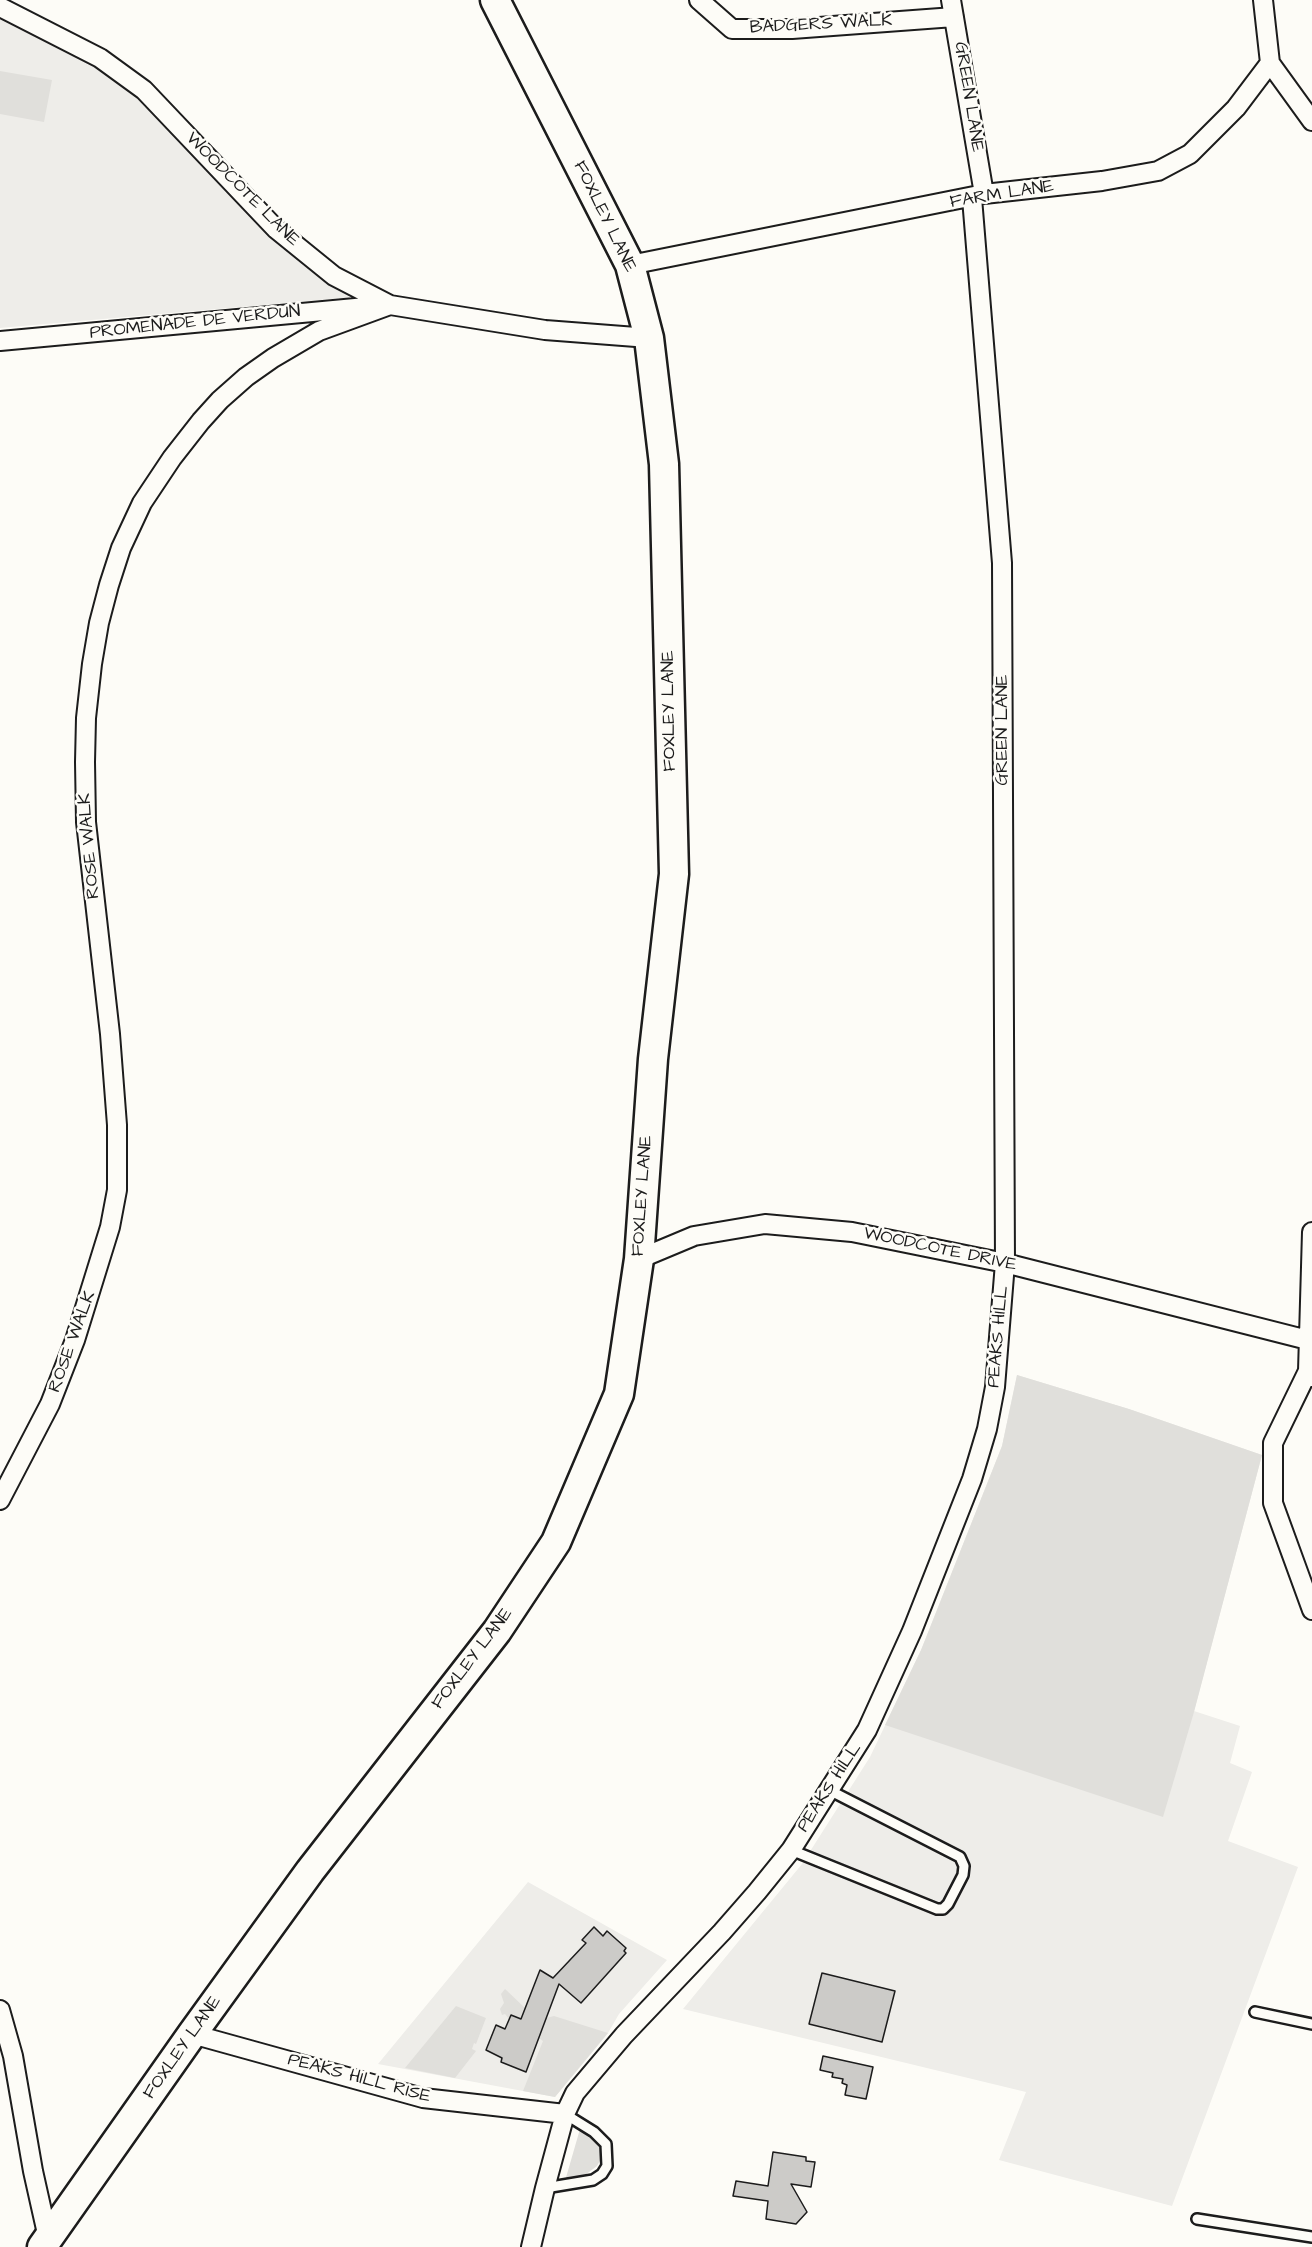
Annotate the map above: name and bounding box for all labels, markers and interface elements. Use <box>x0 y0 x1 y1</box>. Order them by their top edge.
street label: BADGERS WALK <box>749 10 893 40</box>
street label: GREEN LANE <box>949 40 987 154</box>
street label: WOODCOTE LANE <box>180 128 304 252</box>
street label: FOXLEY LANE <box>568 158 640 276</box>
street label: FARM LANE <box>949 176 1055 214</box>
street label: PROMENADE DE VERDUN <box>89 301 301 345</box>
street label: FOXLEY LANE <box>658 650 682 772</box>
street label: GREEN LANE <box>992 674 1014 786</box>
street label: ROSE WALK <box>75 792 105 900</box>
street label: FOXLEY LANE <box>628 1135 658 1257</box>
street label: WOODCOTE DRIVE <box>862 1223 1018 1277</box>
street label: PEAKS HILL <box>984 1285 1014 1389</box>
street label: ROSE WALK <box>45 1288 101 1396</box>
street label: FOXLEY LANE <box>428 1604 518 1714</box>
street label: PEAKS HILL <box>793 1739 867 1837</box>
street label: FOXLEY LANE <box>139 1992 227 2104</box>
street label: PEAKS HILL RISE <box>285 2050 433 2108</box>

